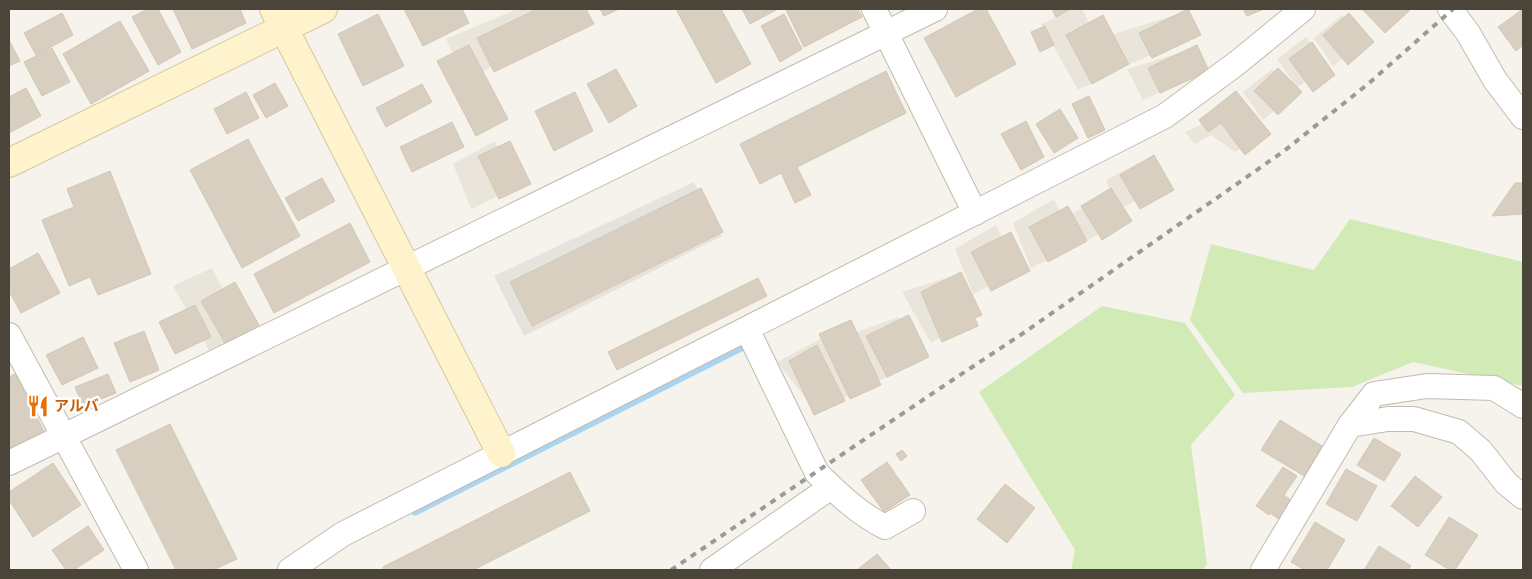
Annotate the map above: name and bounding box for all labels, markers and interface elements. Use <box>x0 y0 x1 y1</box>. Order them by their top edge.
restaurant icon: アルバ <box>25 393 51 419</box>
place label: アルバ <box>54 397 99 415</box>

